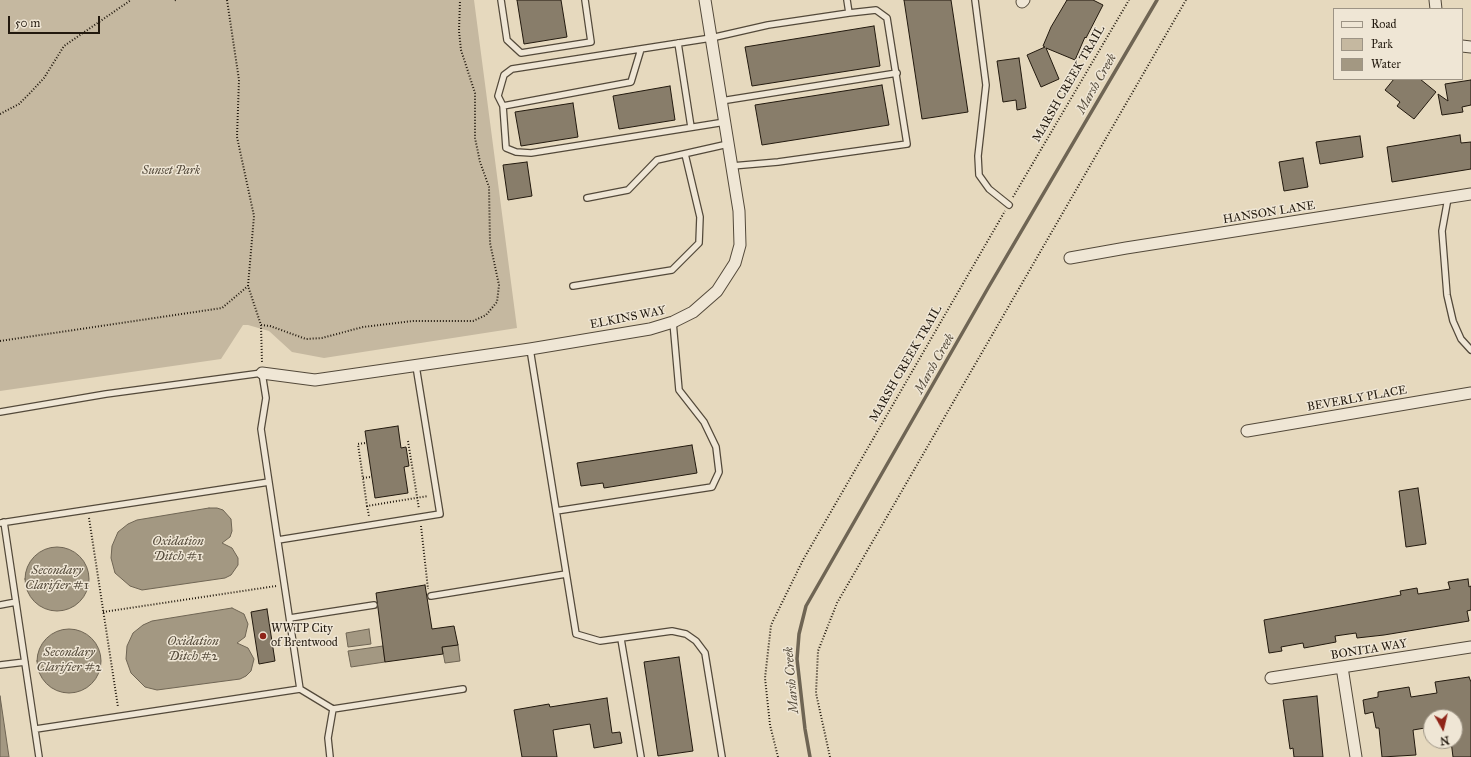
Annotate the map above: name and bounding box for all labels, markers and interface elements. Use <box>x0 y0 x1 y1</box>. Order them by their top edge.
scale bar <box>10 8 102 34</box>
legend <box>1333 8 1463 80</box>
text: 50 m <box>15 16 40 30</box>
text: Road <box>1371 17 1397 31</box>
street label: MARSH CREEK TRAIL <box>1030 23 1108 145</box>
text: Park <box>1371 37 1393 51</box>
water label: Marsh Creek <box>1074 51 1120 117</box>
text: Water <box>1371 57 1401 71</box>
park label: Sunset Park <box>142 164 200 178</box>
street label: HANSON LANE <box>1222 199 1316 227</box>
street label: MARSH CREEK TRAIL <box>867 303 945 425</box>
street label: ELKINS WAY <box>589 304 667 332</box>
water label: Marsh Creek <box>912 331 958 397</box>
street label: BEVERLY PLACE <box>1306 383 1408 415</box>
water label: Oxidation Ditch #1 <box>152 534 204 565</box>
water label: Secondary Clarifier #1 <box>25 563 89 594</box>
place label: WWTP City of Brentwood <box>271 622 338 650</box>
marker: WWTP City of Brentwood <box>258 631 268 641</box>
water label: Oxidation Ditch #2 <box>167 634 219 665</box>
street label: BONITA WAY <box>1330 637 1408 663</box>
water label: Secondary Clarifier #2 <box>37 645 101 676</box>
water label: Marsh Creek <box>781 646 803 714</box>
north arrow <box>1423 709 1463 749</box>
text: N <box>1439 733 1450 747</box>

